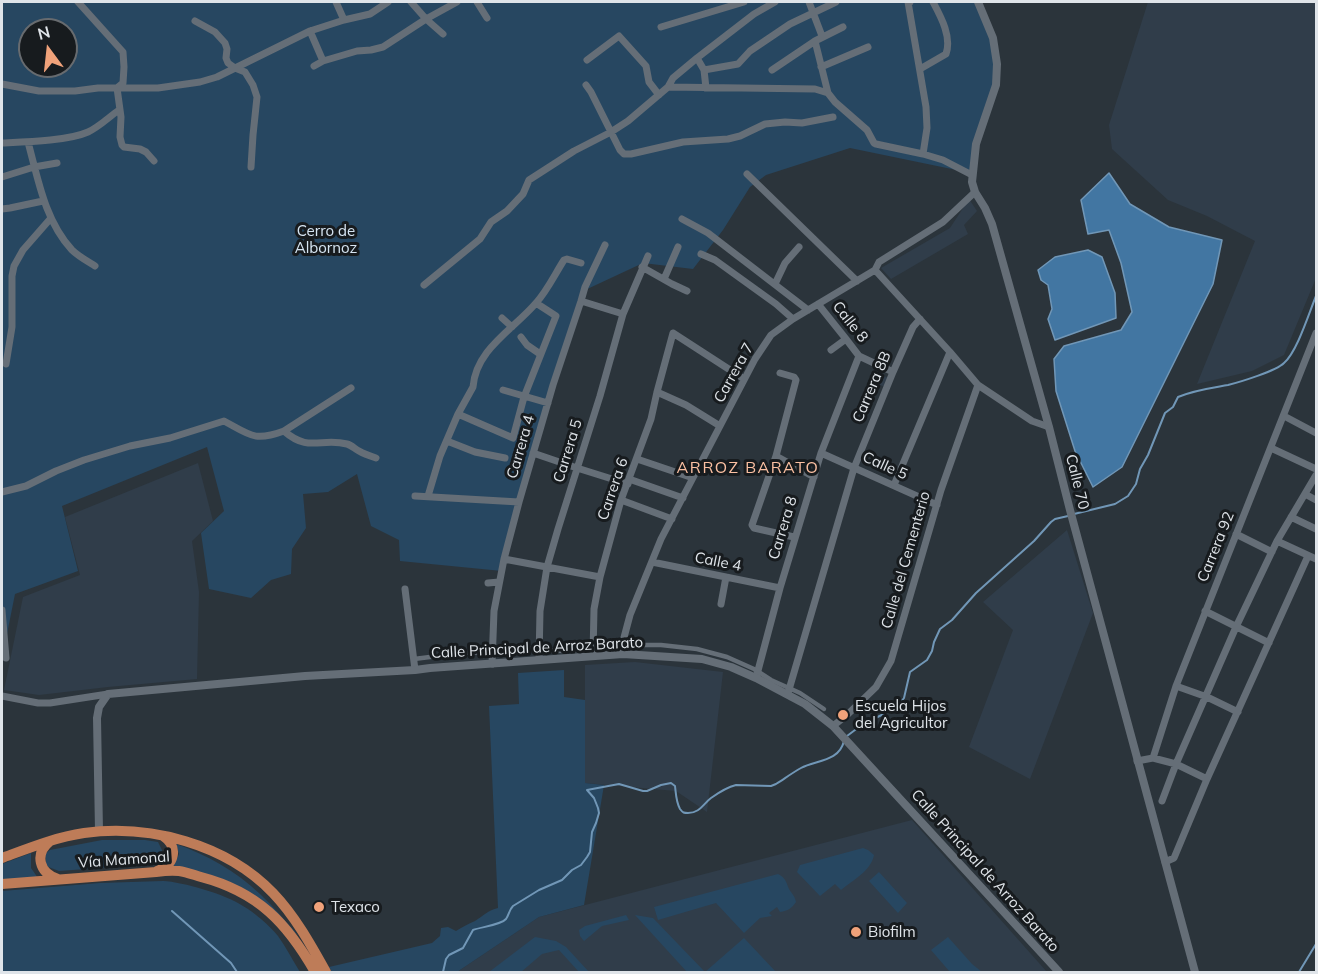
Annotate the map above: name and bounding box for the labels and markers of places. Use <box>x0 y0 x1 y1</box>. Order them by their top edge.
place label: Escuela Hijos del Agricultor <box>855 697 947 732</box>
marker: Escuela Hijos del Agricultor <box>836 708 850 722</box>
place label: Texaco <box>331 898 380 916</box>
marker: Texaco <box>312 900 326 914</box>
place label: Biofilm <box>868 923 916 941</box>
marker: Biofilm <box>849 925 863 939</box>

